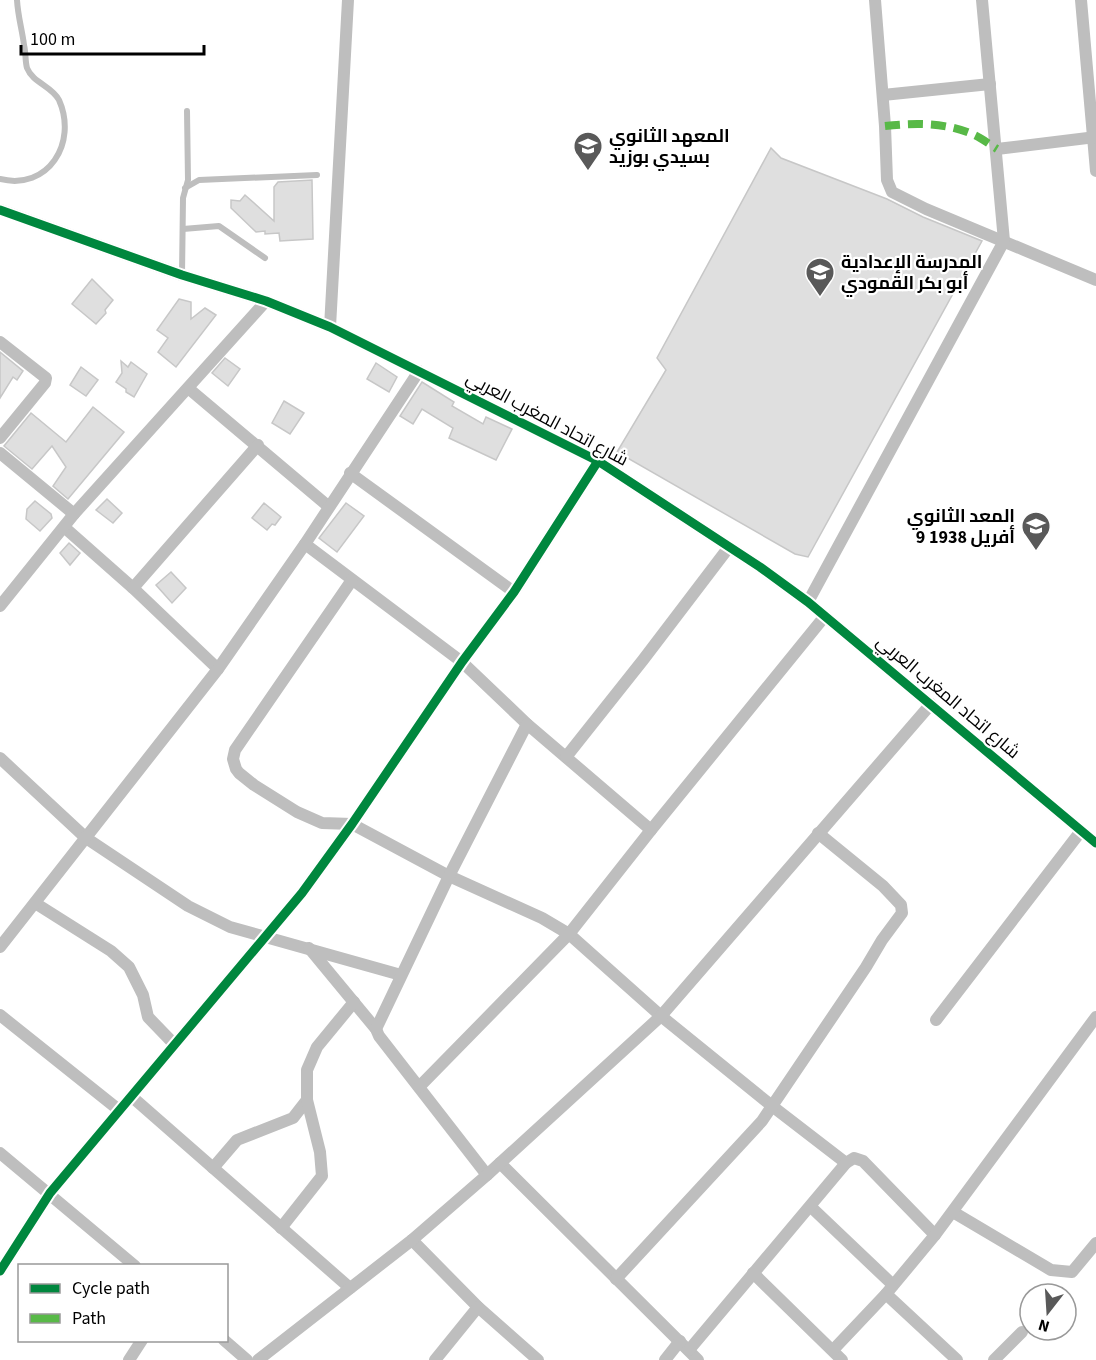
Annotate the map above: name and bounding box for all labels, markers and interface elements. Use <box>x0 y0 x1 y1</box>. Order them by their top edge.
scale bar <box>21 18 204 56</box>
text: 100 m <box>30 27 75 52</box>
place label: المعهد الثانوي بسيدي بوزيد <box>609 124 730 171</box>
school or university icon: المعهد الثانوي بسيدي بوزيد <box>572 130 604 172</box>
place label: المدرسة الإعدادية أبو بكر القمودي <box>841 250 982 297</box>
school or university icon: المدرسة الإعدادية أبو بكر القمودي <box>804 256 836 298</box>
street label: شارع اتحاد المغرب العربي <box>461 366 633 473</box>
place label: المعد الثانوي 9 أفريل 1938 <box>907 504 1015 550</box>
school or university icon: المعد الثانوي 9 أفريل 1938 <box>1020 510 1052 552</box>
street label: شارع اتحاد المغرب العربي <box>870 629 1025 765</box>
legend <box>18 1264 228 1342</box>
text: Cycle path <box>72 1276 150 1301</box>
north arrow <box>1018 1282 1078 1342</box>
text: Path <box>72 1306 106 1331</box>
text: N <box>1036 1313 1052 1337</box>

